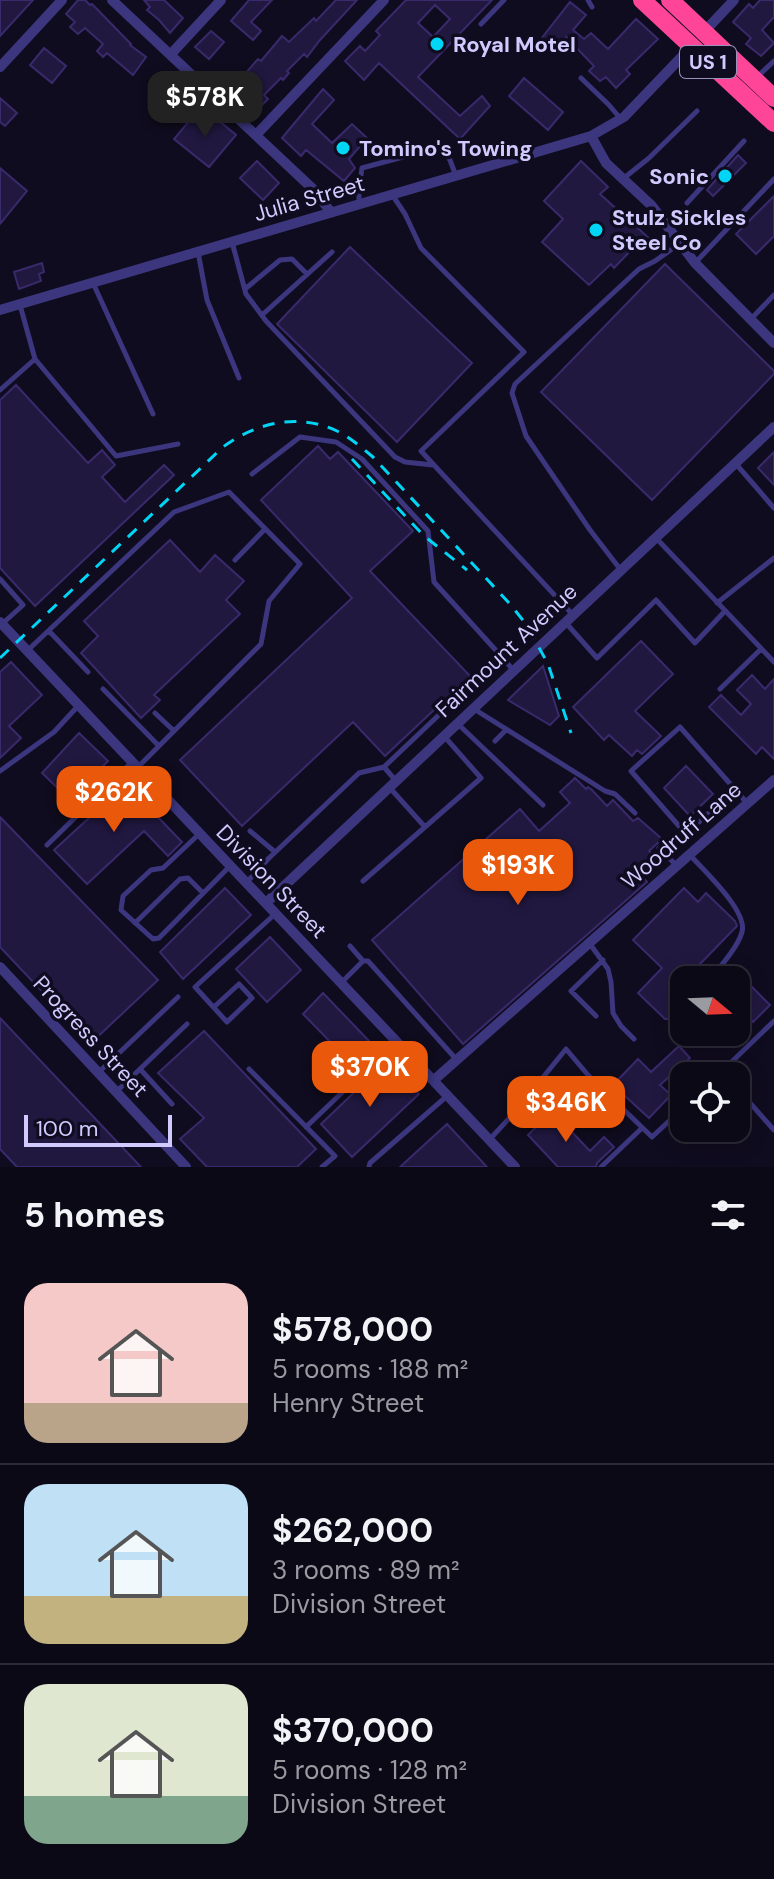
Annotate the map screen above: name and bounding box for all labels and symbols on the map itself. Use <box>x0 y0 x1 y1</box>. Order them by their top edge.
place label: Royal Motel <box>453 30 576 59</box>
marker: Royal Motel <box>428 35 446 53</box>
road number: US 1 <box>680 46 736 78</box>
pin: $578K <box>149 71 261 139</box>
place label: Tomino's Towing <box>359 134 532 163</box>
marker: Tomino's Towing <box>334 139 352 157</box>
place label: Sonic <box>649 162 709 191</box>
marker: Sonic <box>716 167 734 185</box>
street label: Julia Street <box>250 169 368 228</box>
place label: Stulz Sickles Steel Co <box>612 203 746 257</box>
marker: Stulz Sickles Steel Co <box>587 221 605 239</box>
street label: Fairmount Avenue <box>429 577 583 724</box>
pin: $262K <box>58 766 170 834</box>
street label: Woodruff Lane <box>615 775 748 896</box>
street label: Division Street <box>210 818 333 944</box>
pin: $193K <box>462 839 574 907</box>
north arrow <box>670 966 750 1046</box>
street label: Progress Street <box>27 969 154 1103</box>
pin: $370K <box>314 1041 426 1109</box>
pin: $346K <box>510 1076 622 1144</box>
scale bar <box>24 1111 172 1147</box>

